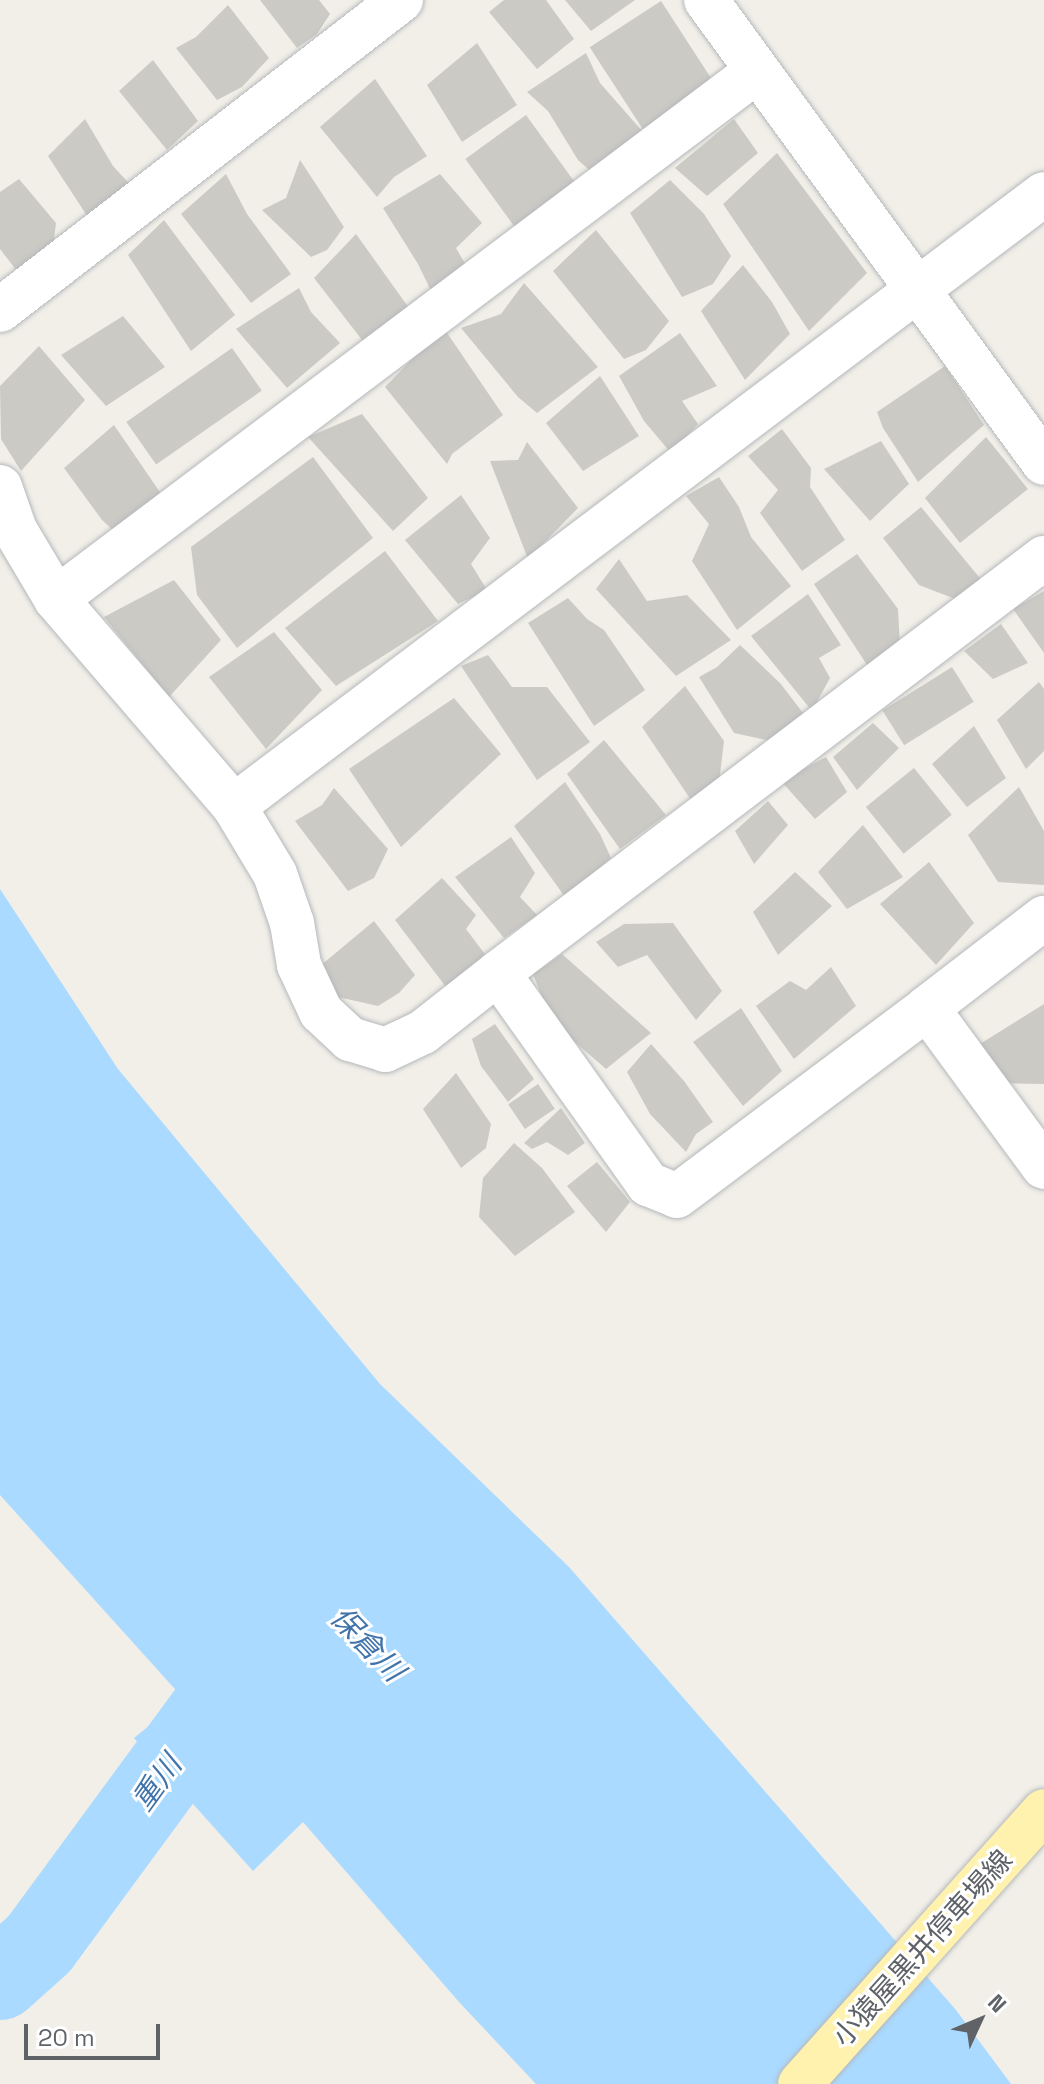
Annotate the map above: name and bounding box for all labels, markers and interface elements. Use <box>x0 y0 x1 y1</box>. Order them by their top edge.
water label: 保倉川 <box>323 1599 411 1689</box>
water label: 重川 <box>125 1748 189 1818</box>
street label: 小猿屋黒井停車場線 <box>825 1843 1019 2053</box>
north arrow <box>940 1980 1020 2060</box>
text: N <box>982 1988 1012 2018</box>
scale bar <box>28 2008 164 2058</box>
text: 20 m <box>38 2022 95 2053</box>

